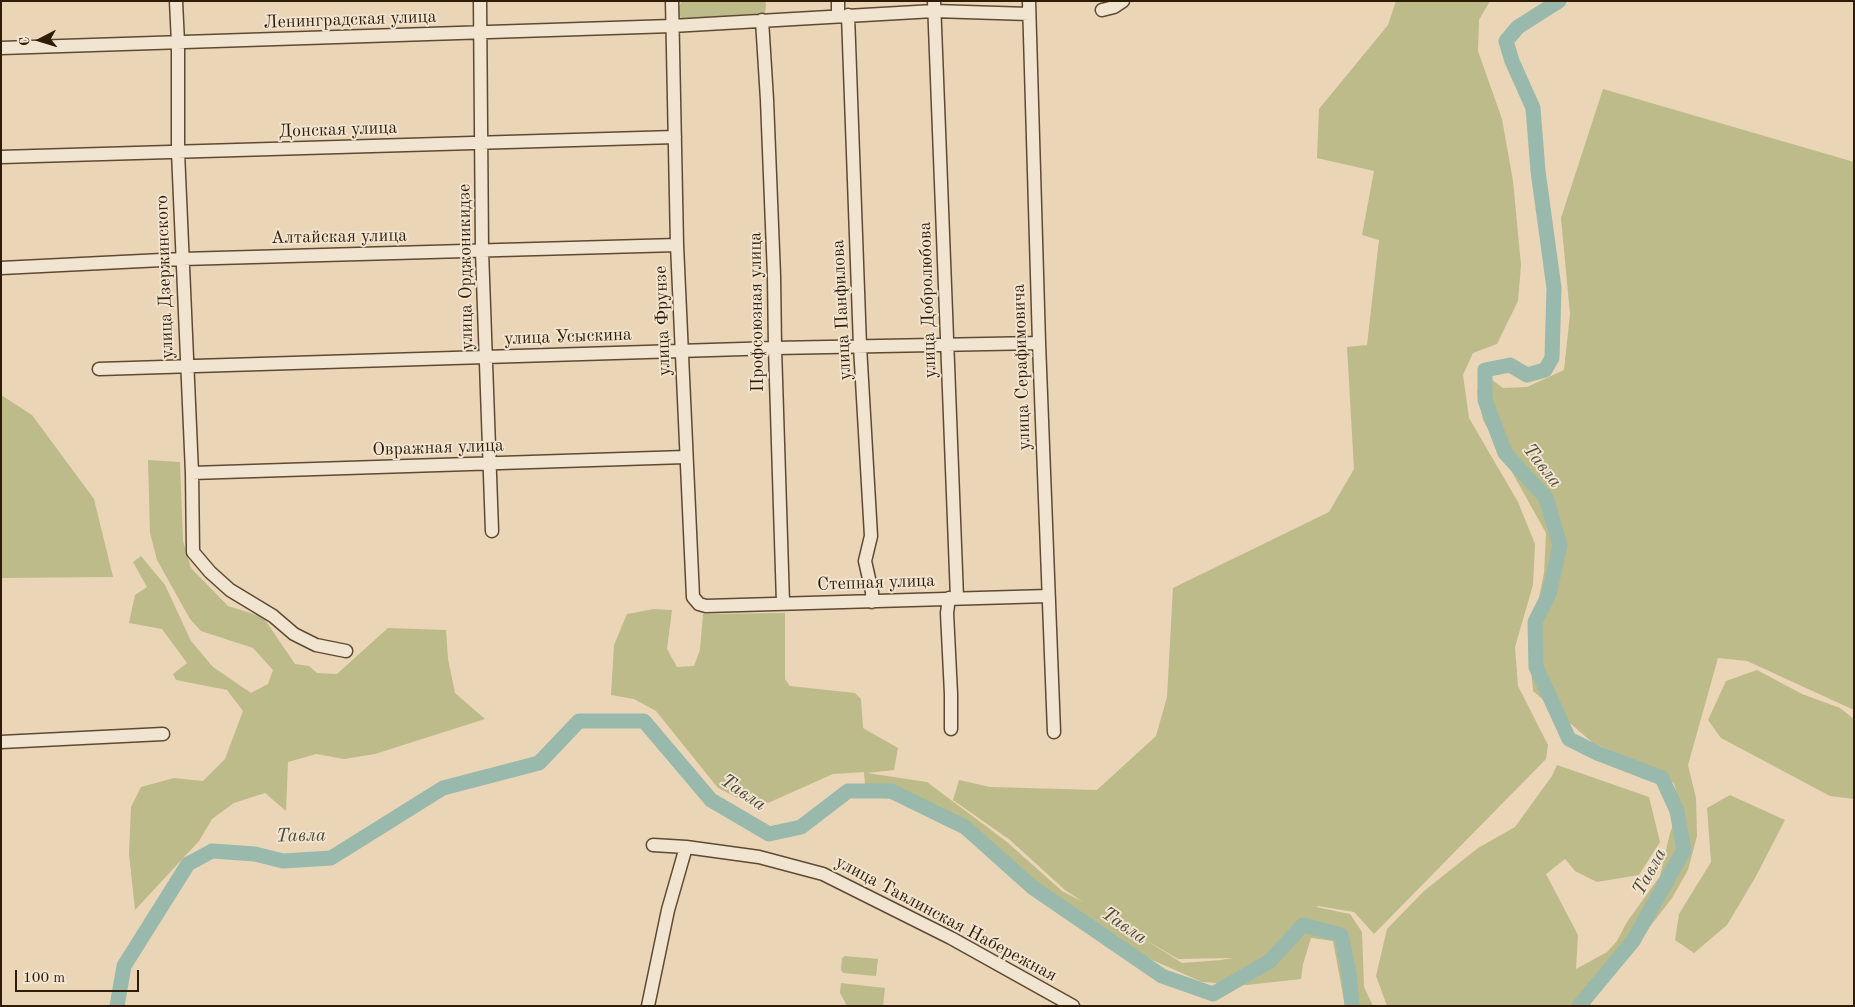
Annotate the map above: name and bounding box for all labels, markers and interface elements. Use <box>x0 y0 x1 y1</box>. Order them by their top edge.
street label: Ленинградская улица <box>263 6 437 34</box>
north arrow <box>15 15 65 65</box>
text: С <box>18 36 32 47</box>
street label: Донская улица <box>278 117 398 143</box>
street label: улица Орджоникидзе <box>454 184 478 350</box>
street label: улица Дзержинского <box>151 195 179 359</box>
street label: улица Добролюбова <box>914 221 942 379</box>
street label: Алтайская улица <box>271 225 407 249</box>
street label: Профсоюзная улица <box>745 232 769 392</box>
street label: улица Панфилова <box>828 239 856 381</box>
street label: улица Фрунзе <box>650 265 676 377</box>
street label: улица Серафимовича <box>1008 283 1036 451</box>
street label: улица Усыскина <box>504 324 632 350</box>
street label: Овражная улица <box>372 435 504 461</box>
water label: Тавла <box>1518 439 1566 493</box>
street label: Степная улица <box>817 570 935 596</box>
water label: Тавла <box>716 770 770 816</box>
water label: Тавла <box>276 824 326 848</box>
water label: Тавла <box>1628 845 1672 899</box>
street label: улица Тавлинская Набережная <box>831 851 1061 987</box>
water label: Тавла <box>1097 903 1151 949</box>
scale bar <box>18 960 141 992</box>
text: 100 m <box>23 971 65 986</box>

